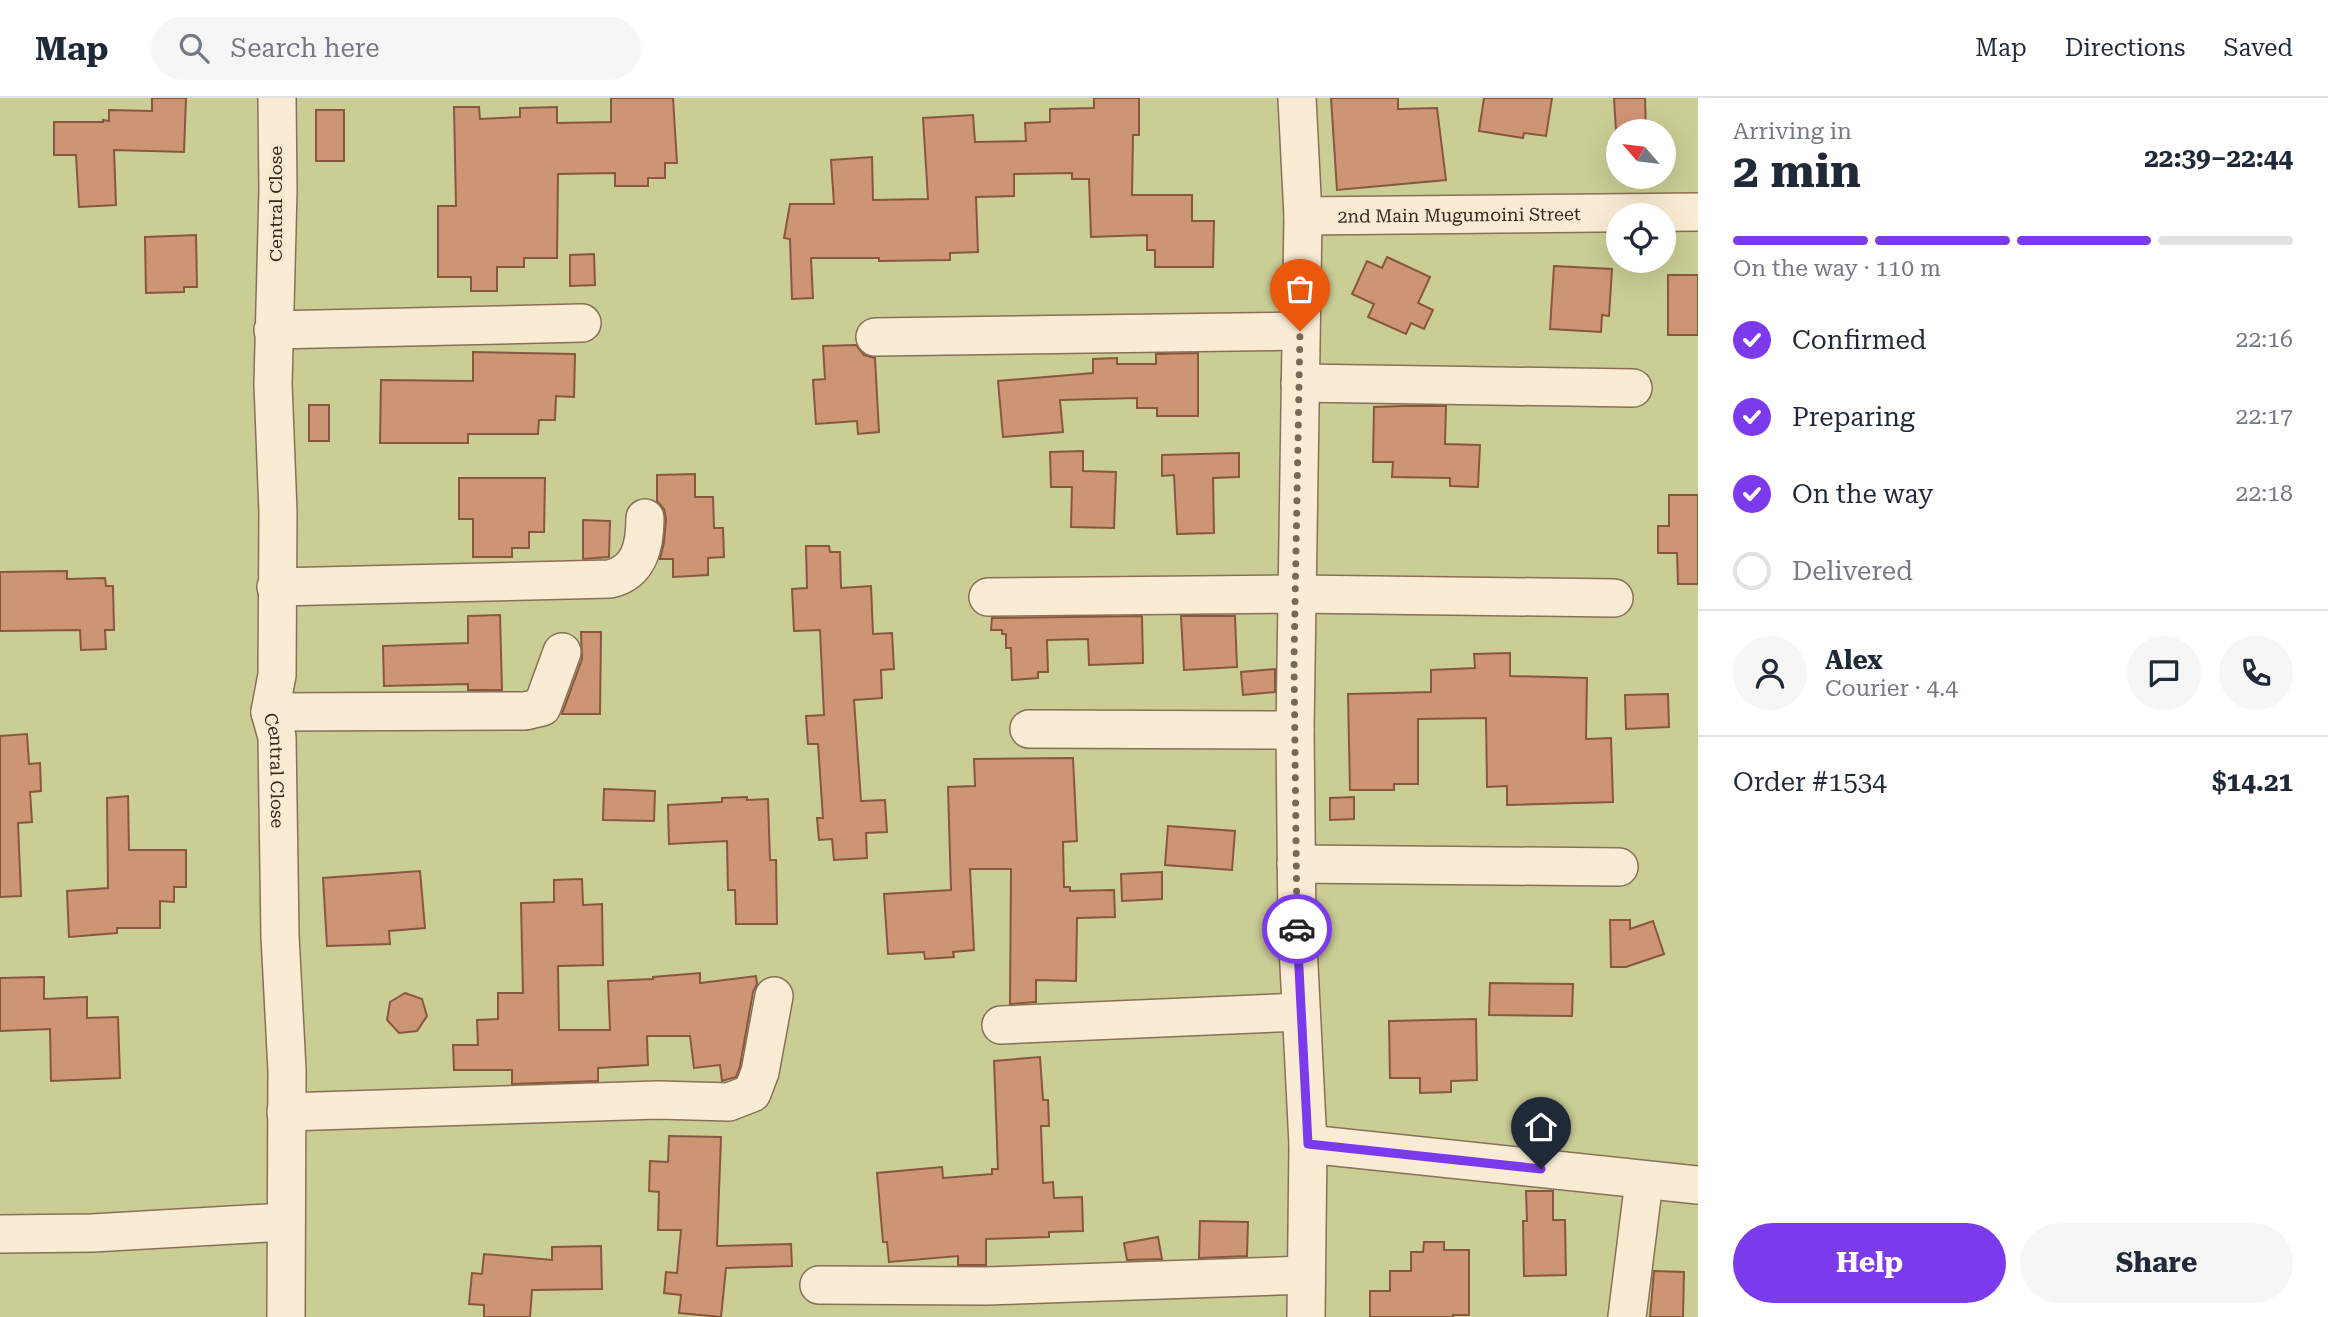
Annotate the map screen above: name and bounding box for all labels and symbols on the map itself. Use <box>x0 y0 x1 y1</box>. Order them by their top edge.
north arrow <box>1606 119 1676 189</box>
street label: Central Close <box>265 146 286 262</box>
street label: 2nd Main Mugumoini Street <box>1337 203 1581 226</box>
pin <box>1270 259 1330 331</box>
street label: Central Close <box>260 710 289 829</box>
courier <box>1262 894 1332 964</box>
pin <box>1511 1097 1571 1169</box>

